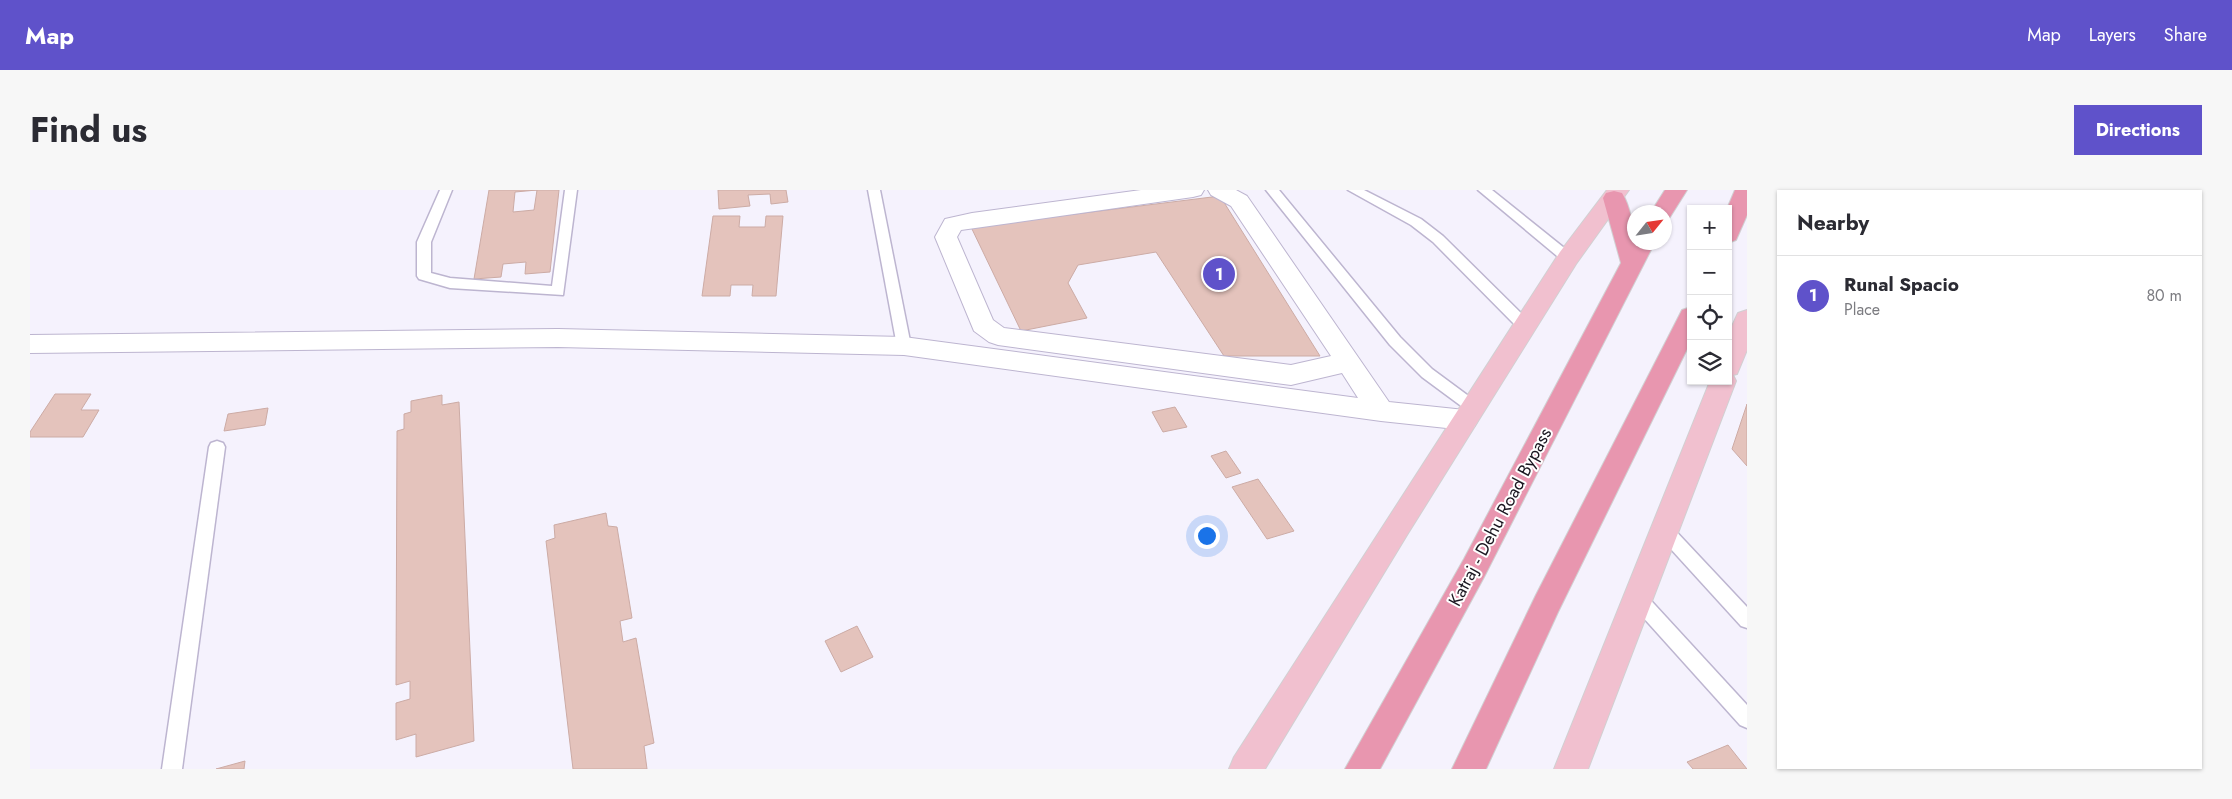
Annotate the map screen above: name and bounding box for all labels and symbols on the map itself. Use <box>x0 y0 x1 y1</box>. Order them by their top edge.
north arrow <box>1627 205 1672 250</box>
pin: 1 <box>1203 255 1235 293</box>
street label: Katraj - Dehu Road Bypass <box>1442 423 1558 611</box>
your location <box>1194 523 1220 549</box>

